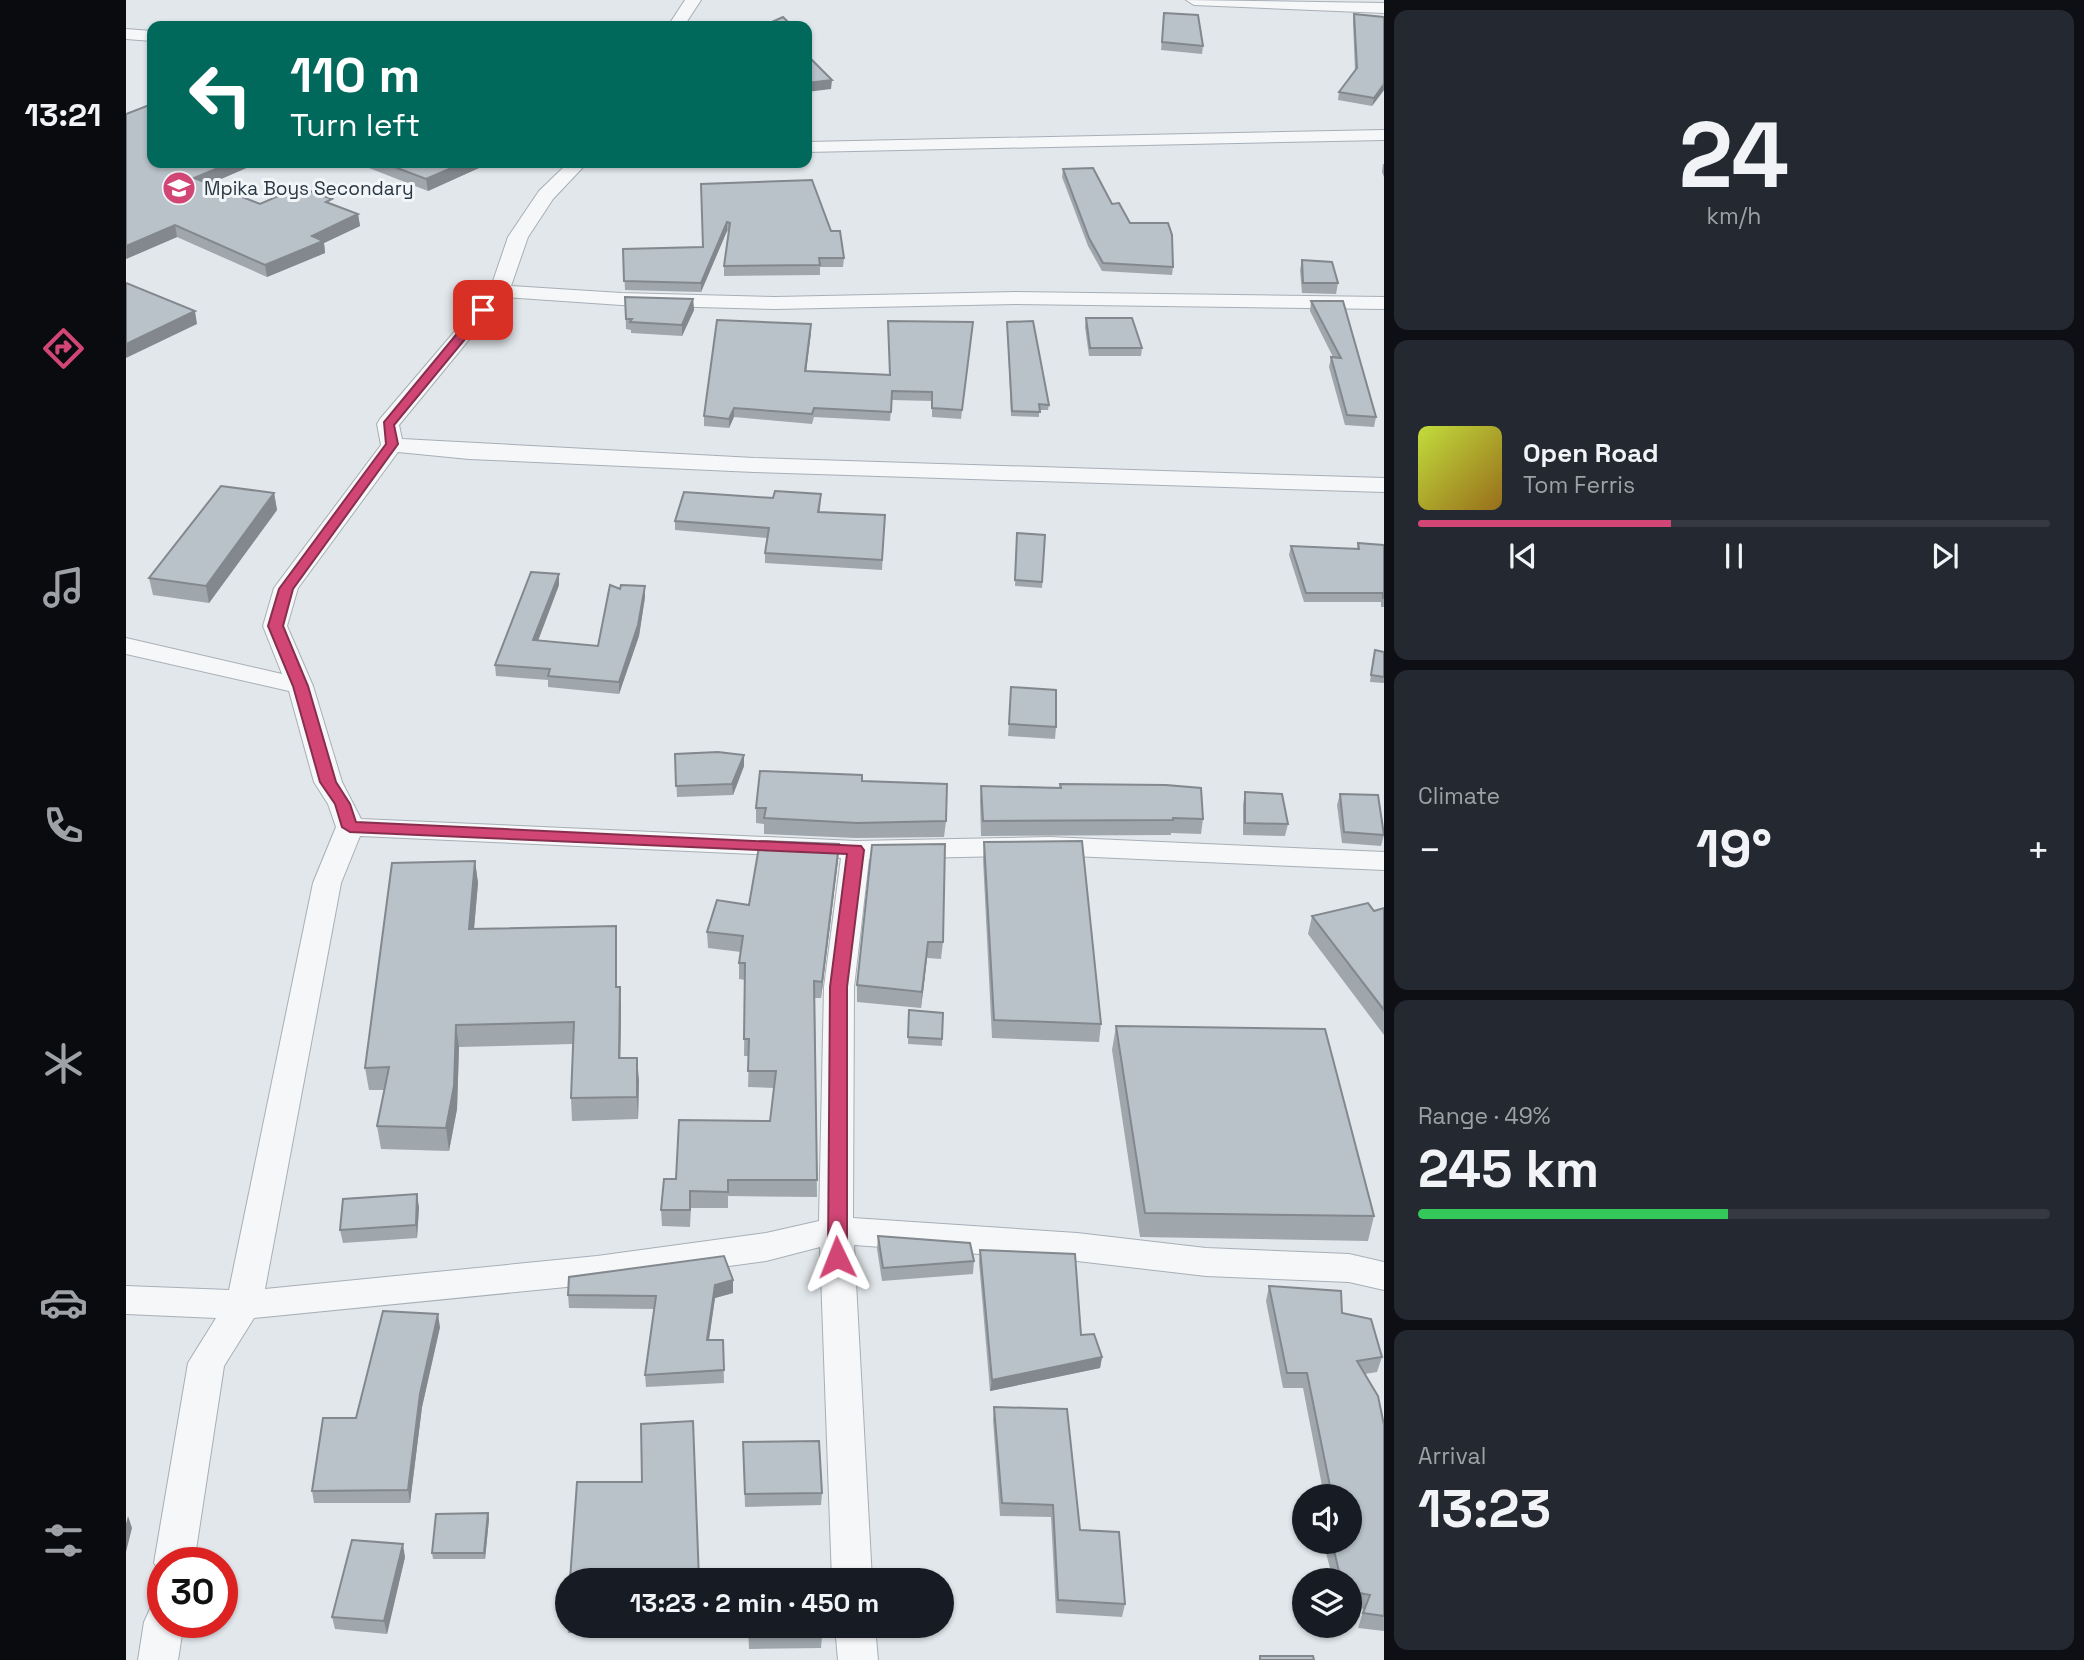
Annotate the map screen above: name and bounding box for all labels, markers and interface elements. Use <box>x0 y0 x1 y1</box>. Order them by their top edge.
text: 110 m <box>290 44 420 106</box>
icon: left <box>175 49 266 140</box>
text: 13:21 <box>25 95 101 135</box>
text: 24 <box>1679 97 1789 214</box>
text: Turn left <box>290 105 420 145</box>
school or university icon: Mpika Boys Secondary <box>160 169 198 207</box>
place label: Mpika Boys Secondary <box>204 176 414 201</box>
text: km/h <box>1707 201 1761 231</box>
pin <box>453 280 513 340</box>
icon: arrive <box>464 291 502 329</box>
icon: directions <box>39 324 88 373</box>
text: Open Road <box>1523 436 1659 470</box>
text: Tom Ferris <box>1523 470 1635 500</box>
icon: previous <box>1504 537 1542 575</box>
icon: pause <box>1715 537 1753 575</box>
icon: next <box>1926 537 1964 575</box>
icon: music <box>39 563 88 612</box>
text: Climate <box>1418 781 1500 811</box>
icon: phone <box>39 801 88 850</box>
text: 19° <box>1696 816 1772 882</box>
text: − <box>1418 826 1442 874</box>
text: + <box>2026 826 2050 874</box>
icon: climate <box>39 1039 88 1088</box>
text: Range · 49% <box>1418 1101 1551 1131</box>
text: 245 km <box>1418 1136 1599 1202</box>
position arrow <box>800 1220 874 1294</box>
icon: car <box>39 1278 88 1327</box>
text: Arrival <box>1418 1441 1486 1471</box>
text: 13:23 <box>1418 1476 1551 1542</box>
map controls <box>1292 1484 1362 1638</box>
button: sound <box>1292 1484 1362 1554</box>
icon: filters <box>39 1516 88 1565</box>
speed limit sign: 30 <box>147 1547 238 1638</box>
button: layers <box>1292 1568 1362 1638</box>
text: 13:23 · 2 min · 450 m <box>630 1586 879 1620</box>

